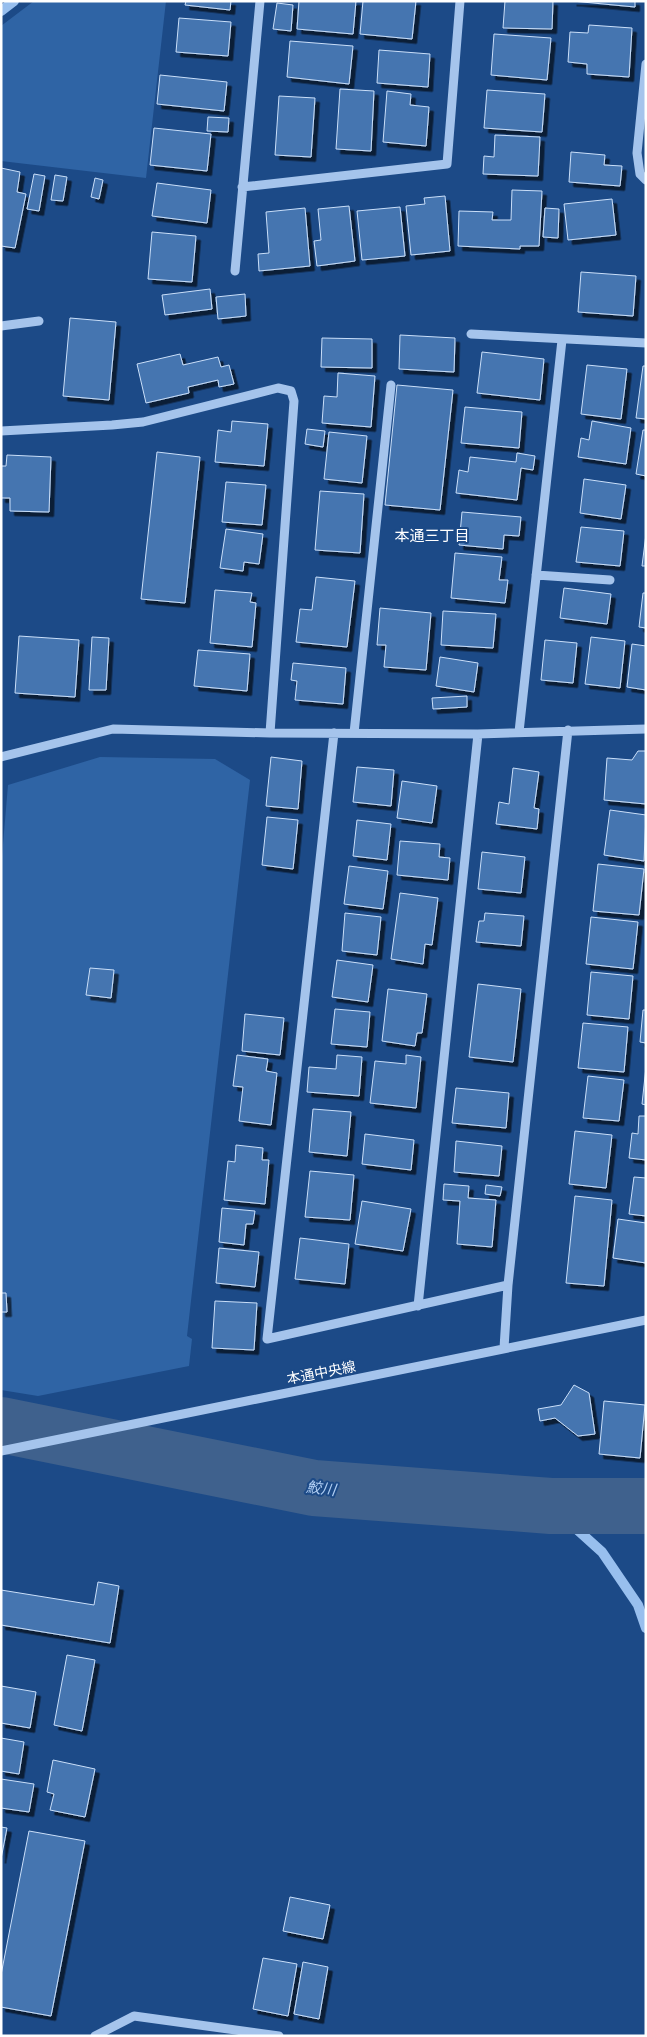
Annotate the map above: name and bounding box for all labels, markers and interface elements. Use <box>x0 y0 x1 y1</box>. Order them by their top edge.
district label: 本通三丁目 <box>394 524 470 547</box>
street label: 本通中央線 <box>285 1355 357 1389</box>
water label: 鮫川 <box>305 1475 339 1501</box>

